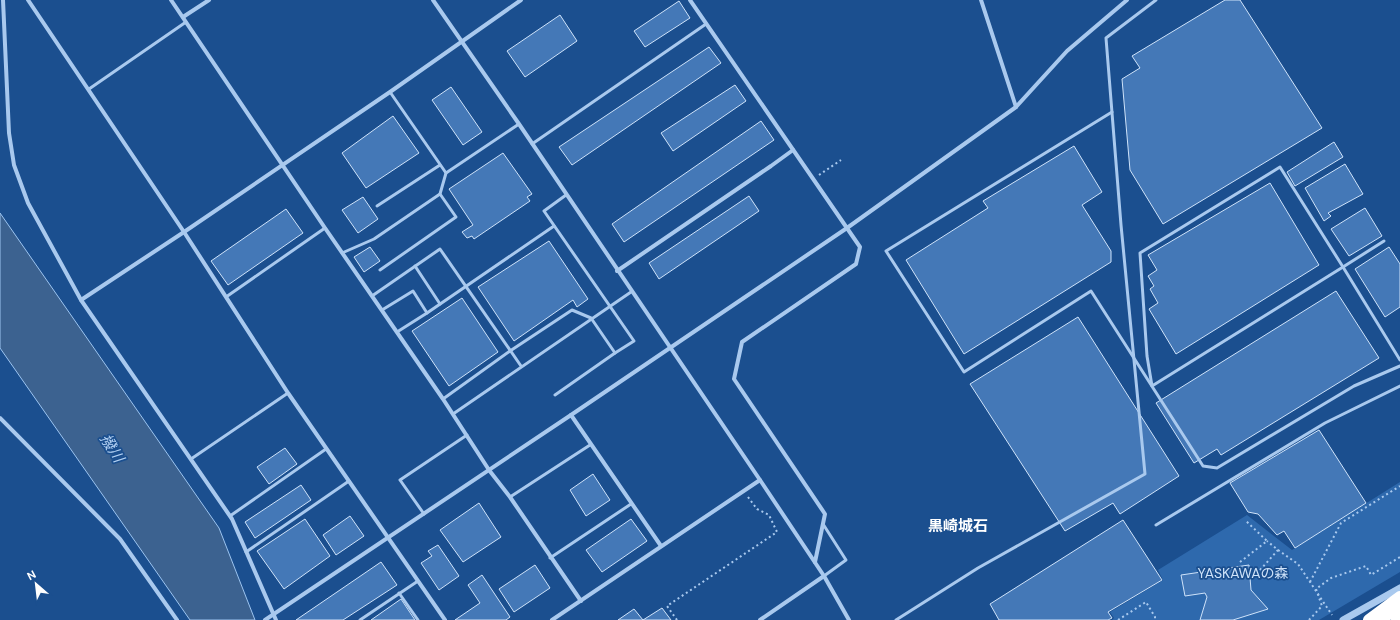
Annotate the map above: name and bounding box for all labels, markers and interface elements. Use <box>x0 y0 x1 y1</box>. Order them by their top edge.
water label: 撥川 <box>96 430 129 468</box>
district label: 黒崎城石 <box>928 516 988 536</box>
north arrow <box>16 564 56 604</box>
park label: YASKAWAの森 <box>1198 564 1288 582</box>
text: N <box>24 567 38 583</box>

